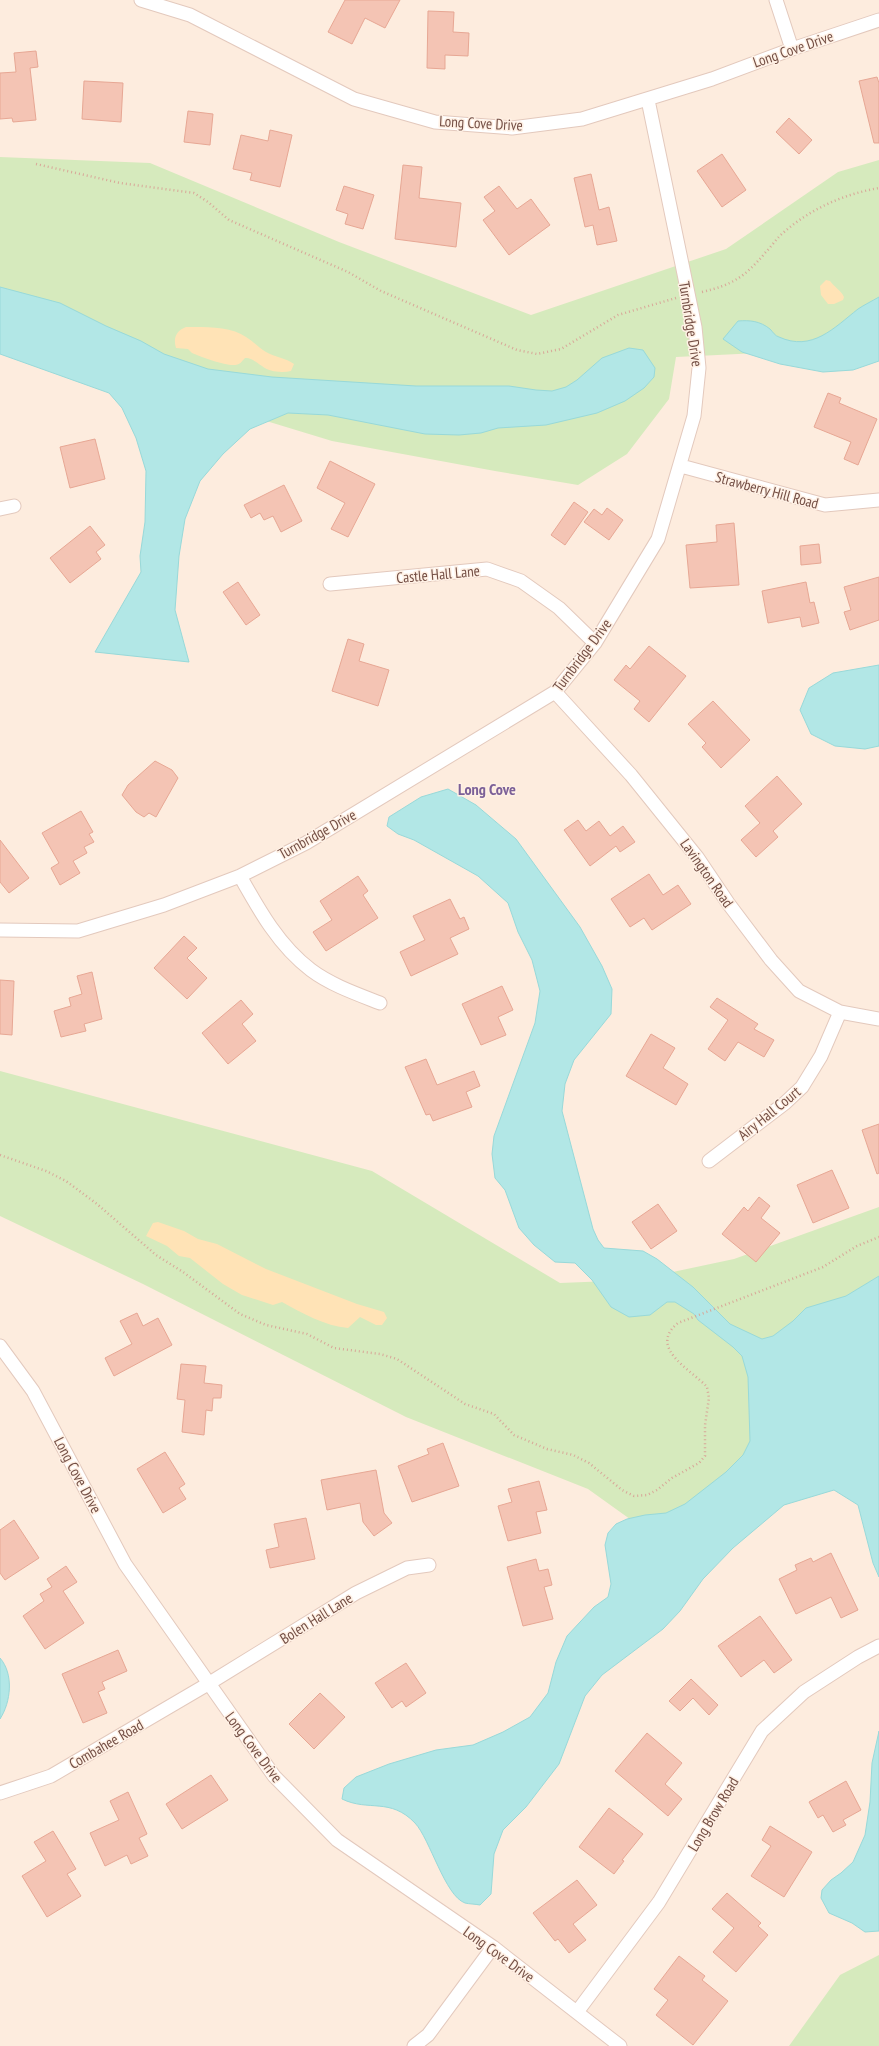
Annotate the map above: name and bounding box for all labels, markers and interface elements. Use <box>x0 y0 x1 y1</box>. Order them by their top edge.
street label: Long Cove Drive <box>750 26 836 72</box>
street label: Long Cove Drive <box>439 111 523 135</box>
street label: Turnbridge Drive <box>675 280 707 368</box>
street label: Strawberry Hill Road <box>713 467 821 513</box>
street label: Castle Hall Lane <box>395 561 481 587</box>
street label: Turnbridge Drive <box>548 615 616 695</box>
district label: Long Cove <box>458 779 516 799</box>
street label: Turnbridge Drive <box>275 805 359 863</box>
street label: Lavington Road <box>676 835 738 911</box>
street label: Airy Hall Court <box>734 1082 804 1144</box>
street label: Long Cove Drive <box>50 1434 106 1516</box>
street label: Bolen Hall Lane <box>276 1588 356 1648</box>
street label: Long Cove Drive <box>221 1708 287 1786</box>
street label: Combahee Road <box>65 1715 147 1773</box>
street label: Long Brow Road <box>683 1773 743 1855</box>
street label: Long Cove Drive <box>460 1922 538 1986</box>

